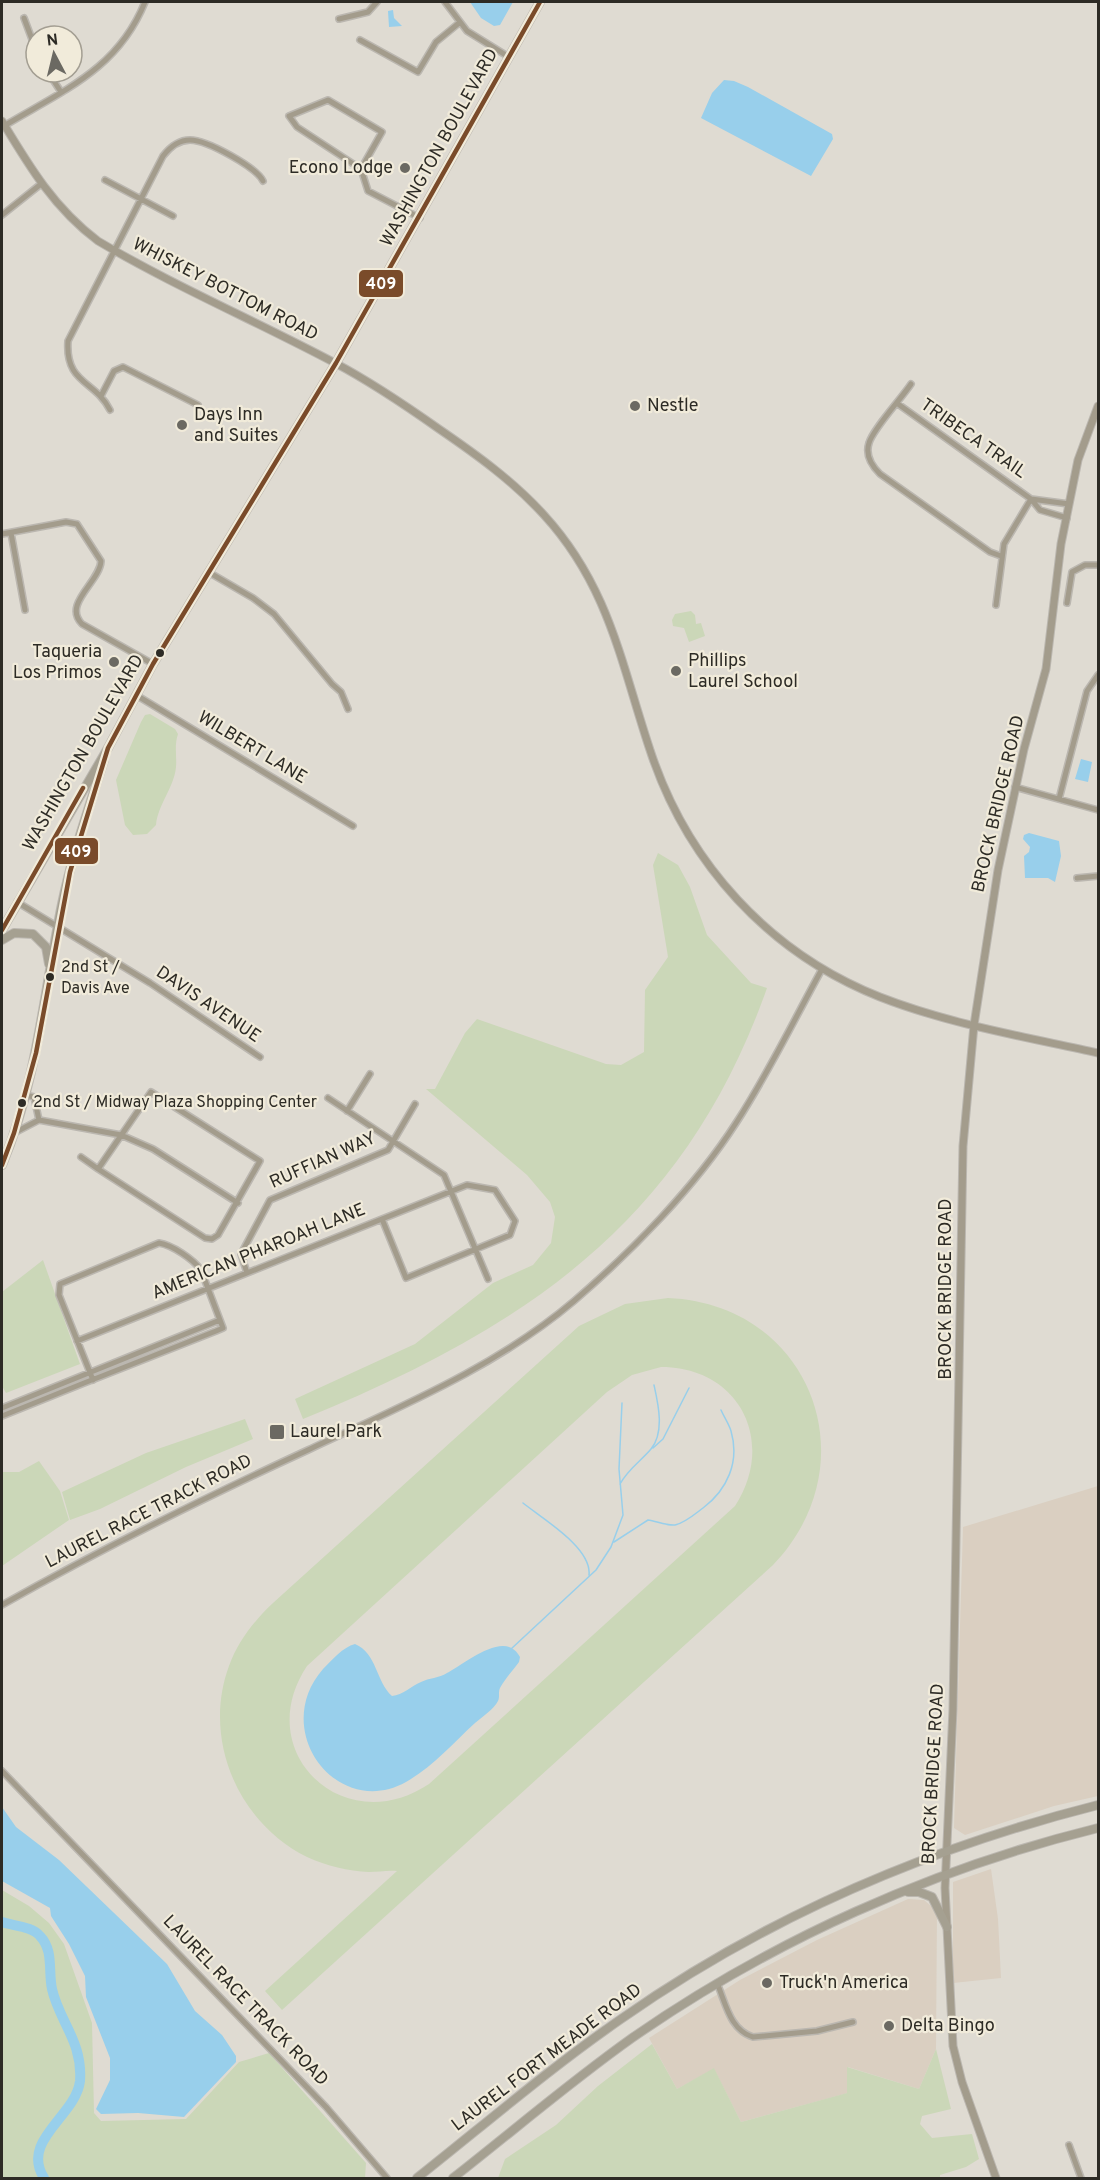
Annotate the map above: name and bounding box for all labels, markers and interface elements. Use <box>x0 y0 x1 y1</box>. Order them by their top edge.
north arrow <box>24 24 84 84</box>
text: N <box>45 30 59 52</box>
street label: WASHINGTON BOULEVARD <box>376 45 504 251</box>
place label: Econo Lodge <box>289 157 393 180</box>
marker: Econo Lodge <box>398 161 412 175</box>
street label: WHISKEY BOTTOM ROAD <box>128 233 322 347</box>
line badge: 409 <box>358 269 404 298</box>
text: 409 <box>366 275 396 295</box>
street label: TRIBECA TRAIL <box>915 394 1031 484</box>
place label: Nestle <box>647 395 698 418</box>
marker: Nestle <box>628 399 642 413</box>
place label: Days Inn and Suites <box>194 404 279 448</box>
marker: Days Inn and Suites <box>175 418 189 432</box>
place label: Taqueria Los Primos <box>13 641 102 685</box>
unlabelled marker <box>154 647 166 659</box>
place label: Phillips Laurel School <box>688 650 798 694</box>
street label: WASHINGTON BOULEVARD <box>18 651 150 855</box>
marker: Taqueria Los Primos <box>107 655 121 669</box>
marker: Phillips Laurel School <box>669 664 683 678</box>
street label: WILBERT LANE <box>193 706 311 790</box>
street label: BROCK BRIDGE ROAD <box>967 713 1031 895</box>
line badge: 409 <box>54 837 99 865</box>
text: 409 <box>61 843 91 863</box>
place label: 2nd St / Davis Ave <box>61 958 130 999</box>
street label: DAVIS AVENUE <box>151 961 265 1049</box>
marker: 2nd St / Davis Ave <box>44 971 56 983</box>
place label: 2nd St / Midway Plaza Shopping Center <box>33 1093 317 1113</box>
marker: 2nd St / Midway Plaza Shopping Center <box>16 1097 28 1109</box>
street label: RUFFIAN WAY <box>266 1127 380 1195</box>
street label: BROCK BRIDGE ROAD <box>935 1198 958 1380</box>
street label: AMERICAN PHAROAH LANE <box>149 1199 369 1305</box>
place label: Laurel Park <box>290 1421 382 1444</box>
marker: Laurel Park <box>268 1423 286 1441</box>
street label: LAUREL RACE TRACK ROAD <box>42 1450 256 1574</box>
street label: BROCK BRIDGE ROAD <box>918 1683 950 1865</box>
street label: LAUREL RACE TRACK ROAD <box>157 1911 333 2091</box>
place label: Truck'n America <box>779 1972 908 1995</box>
marker: Truck'n America <box>760 1976 774 1990</box>
street label: LAUREL FORT MEADE ROAD <box>447 1979 647 2137</box>
place label: Delta Bingo <box>901 2015 995 2038</box>
marker: Delta Bingo <box>882 2019 896 2033</box>

